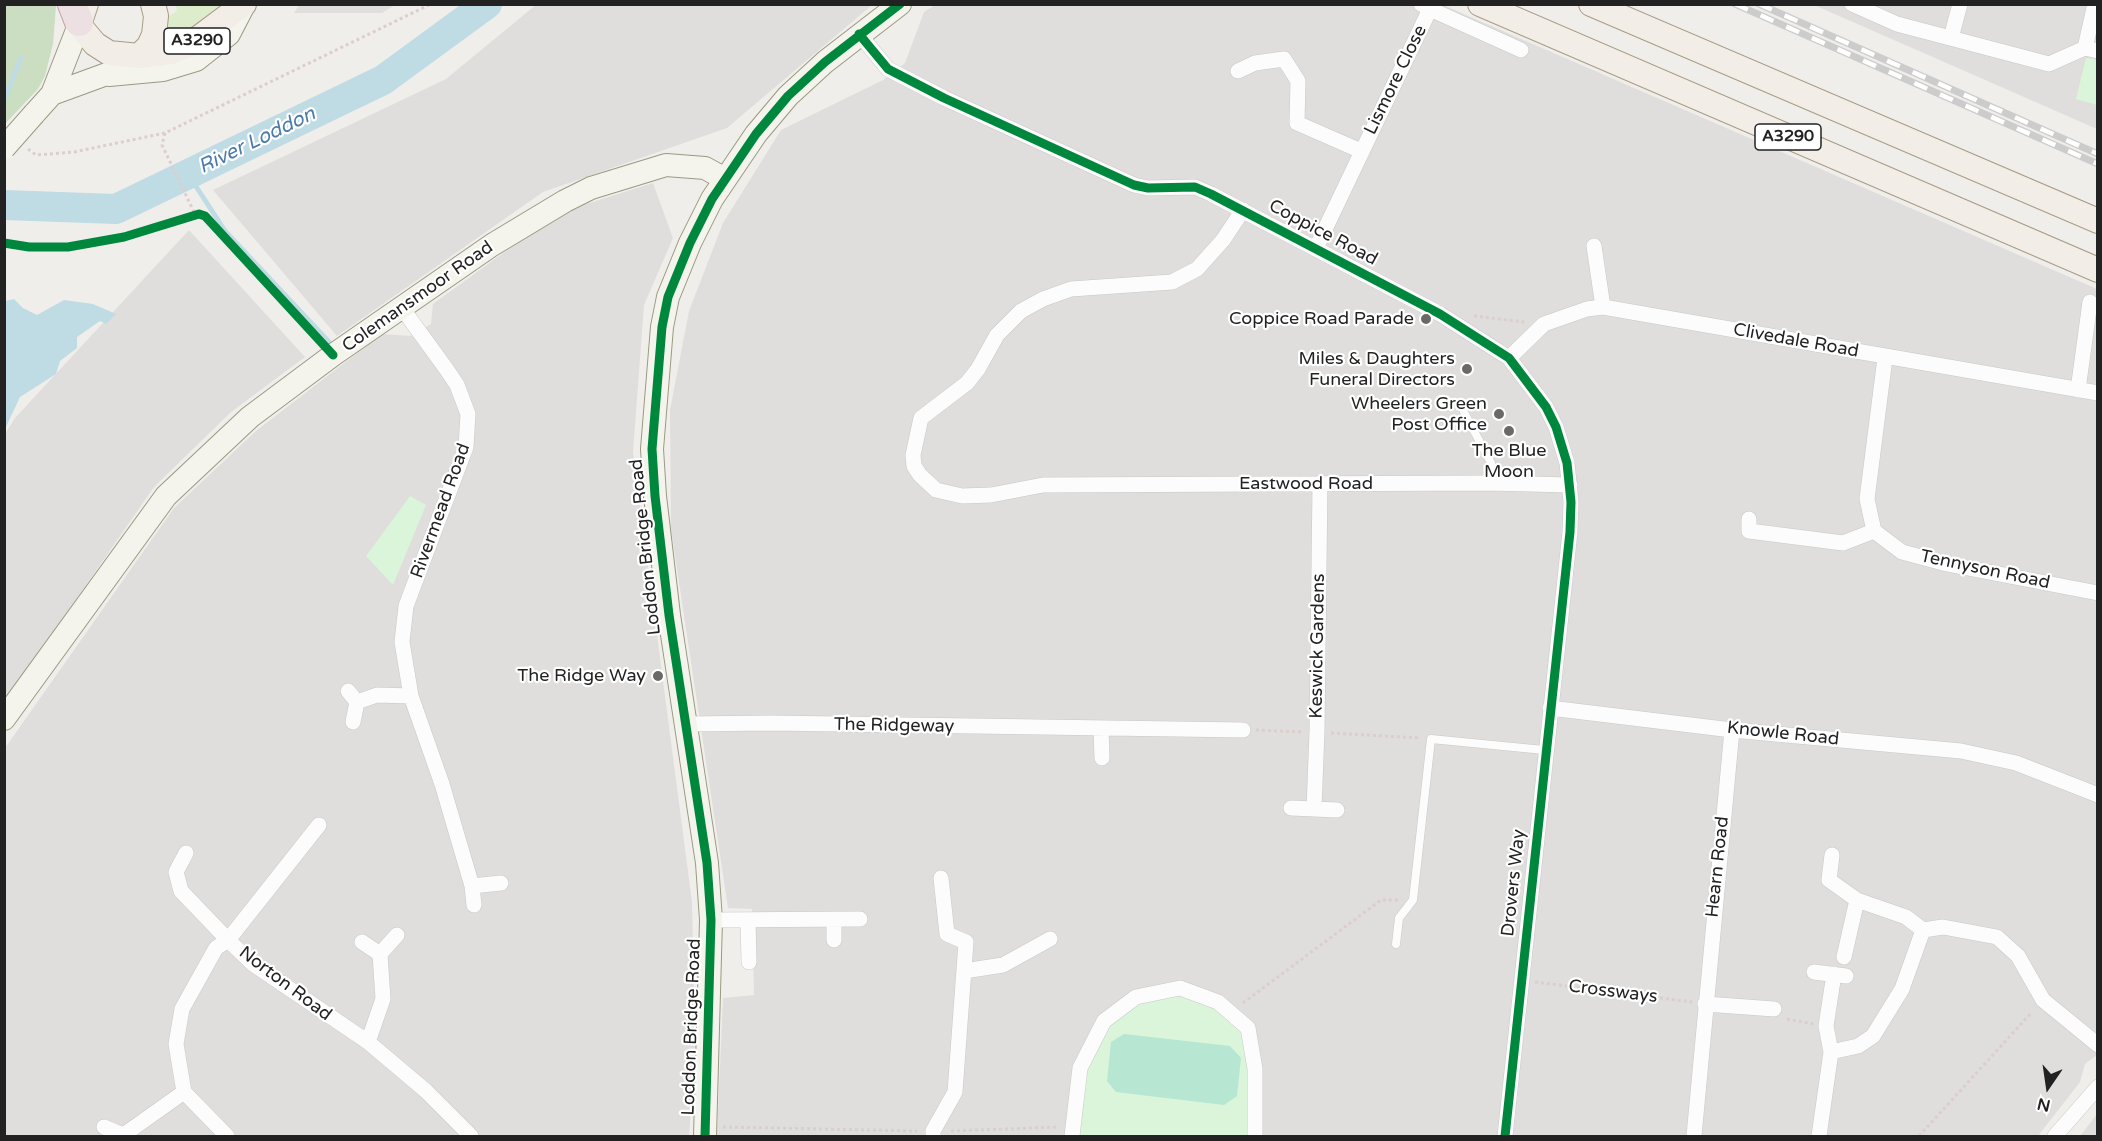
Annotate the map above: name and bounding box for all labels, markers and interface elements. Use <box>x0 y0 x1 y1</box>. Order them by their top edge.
street label: Lismore Close <box>1360 22 1432 138</box>
road number: A3290 <box>164 28 230 54</box>
water label: River Loddon <box>195 102 319 180</box>
road number: A3290 <box>1755 124 1821 150</box>
street label: Coppice Road <box>1265 195 1381 271</box>
street label: Colemansmoor Road <box>338 237 498 357</box>
place label: Coppice Road Parade <box>1229 308 1414 330</box>
marker: Coppice Road Parade <box>1419 312 1433 326</box>
street label: Clivedale Road <box>1732 319 1860 363</box>
place label: Miles & Daughters Funeral Directors <box>1299 348 1455 391</box>
marker: Miles & Daughters Funeral Directors <box>1460 362 1474 376</box>
place label: Wheelers Green Post Office <box>1351 393 1487 436</box>
marker: Wheelers Green Post Office <box>1492 407 1506 421</box>
marker: The Blue Moon <box>1502 424 1516 438</box>
place label: The Blue Moon <box>1472 440 1546 482</box>
street label: Rivermead Road <box>407 441 475 581</box>
street label: Loddon Bridge Road <box>626 458 666 636</box>
street label: Eastwood Road <box>1239 473 1373 495</box>
street label: Tennyson Road <box>1918 546 2052 594</box>
street label: Keswick Gardens <box>1306 573 1330 719</box>
place label: The Ridge Way <box>517 665 646 687</box>
marker: The Ridge Way <box>651 669 665 683</box>
street label: The Ridgeway <box>834 714 954 738</box>
street label: Knowle Road <box>1726 717 1840 751</box>
street label: Hearn Road <box>1702 815 1734 919</box>
street label: Drovers Way <box>1498 828 1530 938</box>
street label: Loddon Bridge Road <box>678 938 706 1116</box>
street label: Norton Road <box>234 942 336 1026</box>
street label: Crossways <box>1567 976 1659 1008</box>
north arrow <box>2018 1057 2078 1117</box>
text: N <box>2035 1093 2052 1116</box>

